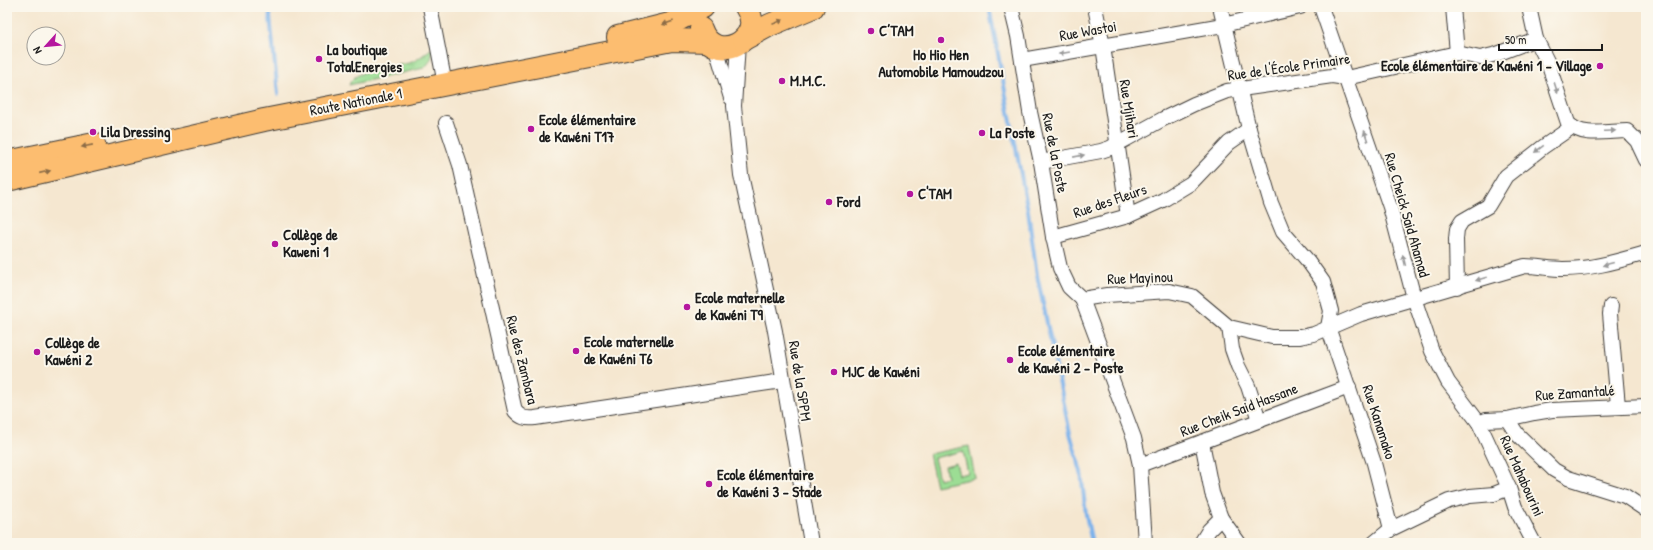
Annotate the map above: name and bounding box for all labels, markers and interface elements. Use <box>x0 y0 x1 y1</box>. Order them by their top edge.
street label: Rue Wastoi <box>1058 15 1118 46</box>
one-way arrow <box>772 18 784 24</box>
place label: C’TAM <box>879 20 914 41</box>
one-way arrow <box>661 21 673 27</box>
north arrow <box>26 26 66 66</box>
marker: C’TAM <box>866 26 876 36</box>
scale bar <box>1499 26 1602 52</box>
text: 50 m <box>1505 31 1526 48</box>
marker: Ho Hio Hen Automobile Mamoudzou <box>936 35 946 45</box>
place label: La boutique TotalEnergies <box>326 39 402 78</box>
place label: Ho Hio Hen Automobile Mamoudzou <box>878 44 1005 82</box>
text: N <box>29 45 45 56</box>
street label: Rue de l'École Primaire <box>1226 48 1352 85</box>
one-way arrow <box>1058 50 1070 56</box>
marker: La boutique TotalEnergies <box>314 54 324 64</box>
place label: Ecole élémentaire de Kawéni 1 - Village <box>1381 55 1592 77</box>
marker: Ecole élémentaire de Kawéni 1 - Village <box>1595 61 1605 71</box>
place label: M.M.C. <box>790 70 826 91</box>
marker: M.M.C. <box>777 76 787 86</box>
street label: Rue Mjihari <box>1114 78 1145 140</box>
street label: Route Nationale 1 <box>308 82 404 121</box>
one-way arrow <box>1553 83 1559 95</box>
place label: Ecole élémentaire de Kawéni T17 <box>539 109 636 147</box>
street label: Rue de la Poste <box>1037 111 1074 195</box>
place label: Lila Dressing <box>101 121 171 143</box>
place label: La Poste <box>990 122 1035 143</box>
marker: Ecole élémentaire de Kawéni T17 <box>526 124 536 134</box>
marker: Lila Dressing <box>88 127 98 137</box>
marker: La Poste <box>977 128 987 138</box>
one-way arrow <box>1604 128 1616 135</box>
one-way arrow <box>1363 130 1369 142</box>
one-way arrow <box>80 143 93 149</box>
one-way arrow <box>1534 145 1545 154</box>
street label: Rue Cheick Said Ahamad <box>1380 150 1435 280</box>
one-way arrow <box>1073 152 1085 158</box>
one-way arrow <box>39 168 51 174</box>
street label: Rue des Fleurs <box>1070 178 1150 223</box>
place label: C'TAM <box>918 183 952 204</box>
marker: C'TAM <box>905 189 915 199</box>
place label: Ford <box>836 191 860 212</box>
marker: Ford <box>824 197 834 207</box>
place label: Collège de Kaweni 1 <box>283 224 338 262</box>
marker: Collège de Kaweni 1 <box>270 239 280 249</box>
one-way arrow <box>1400 254 1406 267</box>
one-way arrow <box>1602 261 1615 267</box>
street label: Rue Mayinou <box>1107 266 1173 289</box>
one-way arrow <box>1475 276 1487 282</box>
place label: Ecole maternelle de Kawéni T9 <box>695 287 785 325</box>
marker: Ecole maternelle de Kawéni T9 <box>682 302 692 312</box>
street label: Rue des Zambara <box>501 313 544 407</box>
place label: Ecole maternelle de Kawéni T6 <box>584 331 674 369</box>
place label: Collège de Kawéni 2 <box>45 332 100 370</box>
street label: Rue de la SPPM <box>784 339 817 423</box>
place label: Ecole élémentaire de Kawéni 2 - Poste <box>1018 340 1124 378</box>
marker: Ecole maternelle de Kawéni T6 <box>571 346 581 356</box>
marker: Collège de Kawéni 2 <box>32 347 42 357</box>
marker: Ecole élémentaire de Kawéni 2 - Poste <box>1005 355 1015 365</box>
place label: MJC de Kawéni <box>842 361 920 382</box>
marker: MJC de Kawéni <box>829 367 839 377</box>
street label: Rue Cheik Said Hassane <box>1177 377 1301 442</box>
street label: Rue Zamantalé <box>1535 379 1615 406</box>
street label: Rue Kanamako <box>1358 382 1401 462</box>
street label: Rue Mahabourini <box>1495 432 1550 520</box>
place label: Ecole élémentaire de Kawéni 3 - Stade <box>717 464 822 502</box>
marker: Ecole élémentaire de Kawéni 3 - Stade <box>704 479 714 489</box>

